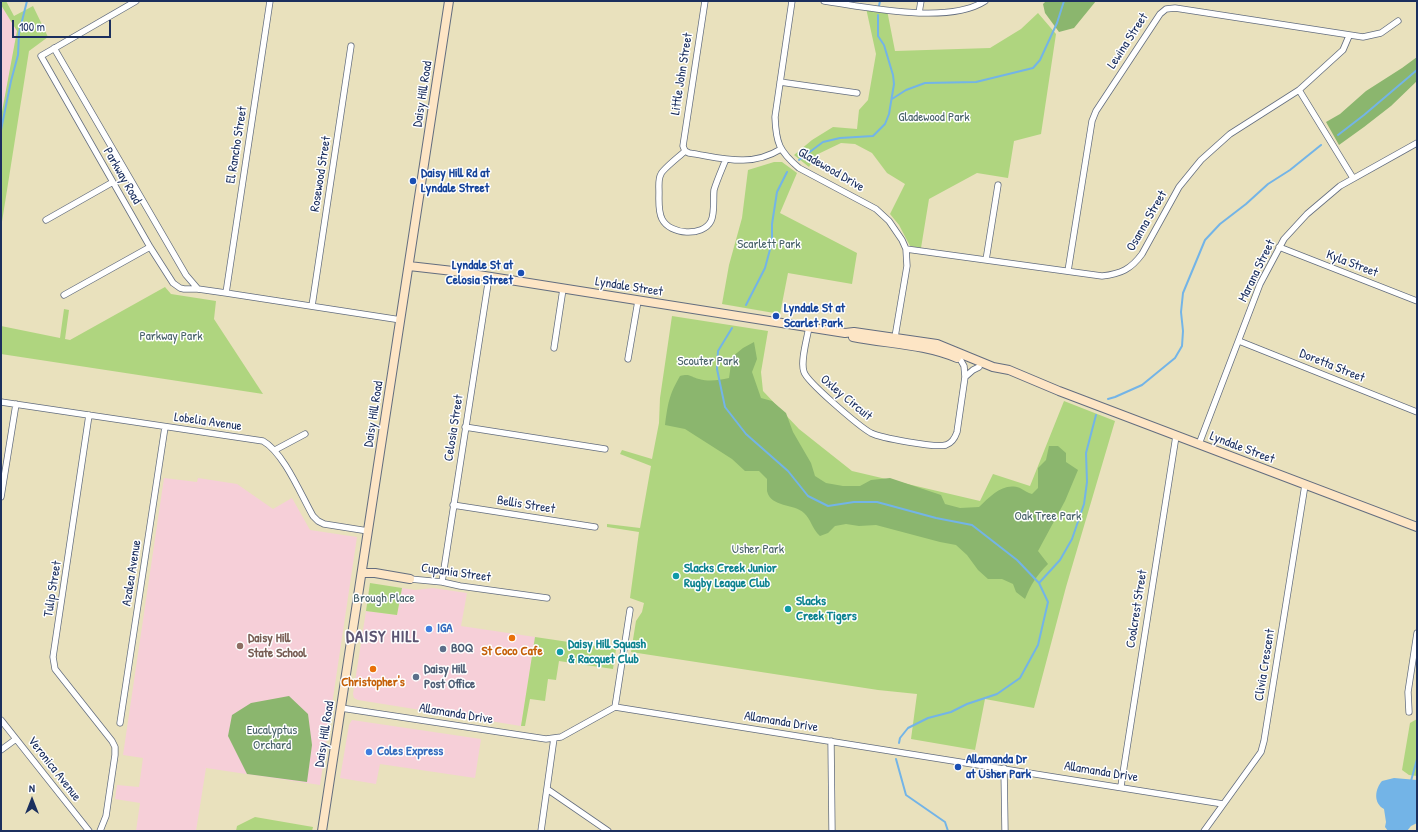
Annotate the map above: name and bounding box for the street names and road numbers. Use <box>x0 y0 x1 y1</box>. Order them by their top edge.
street label: Lewina Street <box>1104 10 1152 72</box>
street label: Little John Street <box>668 32 696 116</box>
street label: Daisy Hill Road <box>410 60 436 128</box>
street label: El Rancho Street <box>223 105 251 185</box>
street label: Rosewood Street <box>307 135 335 213</box>
street label: Parkway Road <box>100 145 144 207</box>
street label: Gladewood Drive <box>795 145 867 195</box>
street label: Osanna Street <box>1123 188 1171 254</box>
street label: Marana Street <box>1235 237 1279 305</box>
street label: Kyla Street <box>1324 247 1380 281</box>
street label: Lyndale Street <box>594 274 664 300</box>
street label: Doretta Street <box>1297 346 1367 386</box>
street label: Oxley Circuit <box>817 372 875 424</box>
street label: Daisy Hill Road <box>361 380 387 448</box>
street label: Celosia Street <box>441 394 467 462</box>
street label: Lobelia Avenue <box>173 410 243 434</box>
street label: Lyndale Street <box>1207 428 1277 468</box>
street label: Bellis Street <box>496 493 556 517</box>
street label: Azalea Avenue <box>119 539 145 607</box>
street label: Tulip Street <box>41 560 65 618</box>
street label: Cupania Street <box>420 560 492 586</box>
street label: Coolcrest Street <box>1123 569 1151 649</box>
street label: Clivia Crescent <box>1252 628 1278 702</box>
street label: Daisy Hill Road <box>312 700 338 768</box>
street label: Allamanda Drive <box>418 700 494 728</box>
street label: Allamanda Drive <box>743 708 819 736</box>
street label: Veronica Avenue <box>24 734 84 804</box>
street label: Allamanda Drive <box>1063 758 1139 786</box>

